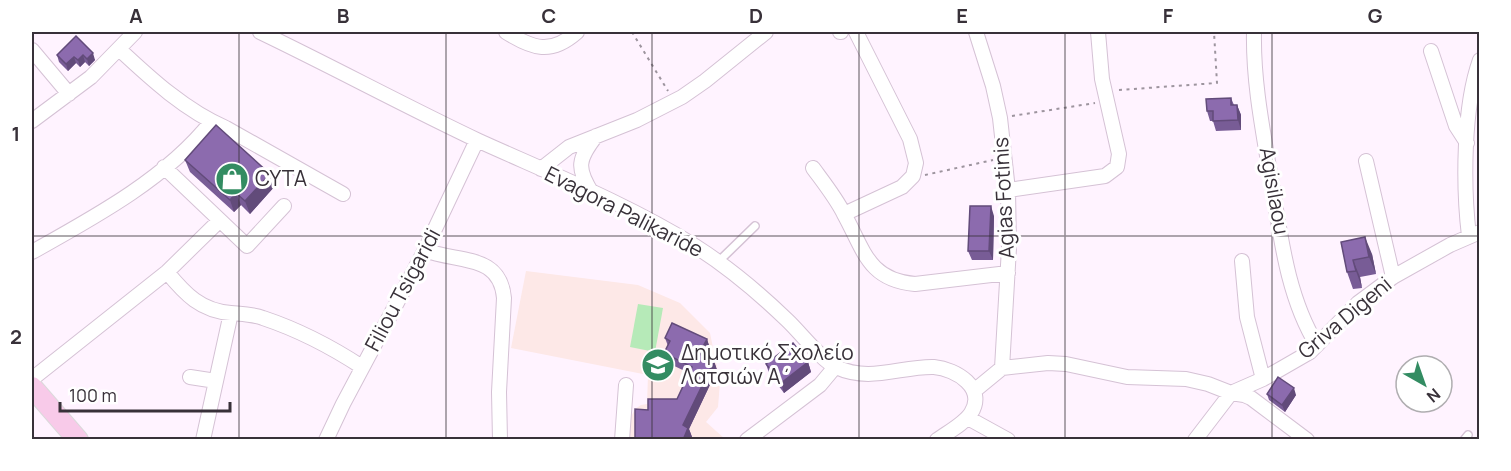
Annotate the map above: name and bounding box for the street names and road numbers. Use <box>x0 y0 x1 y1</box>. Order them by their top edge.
street label: Agias Fotinis <box>986 136 1020 260</box>
street label: Agisilaou <box>1254 145 1296 237</box>
street label: Evagora Palikaride <box>540 159 709 263</box>
street label: Filiou Tsigaridi <box>358 223 446 356</box>
street label: Griva Digeni <box>1292 270 1397 365</box>

